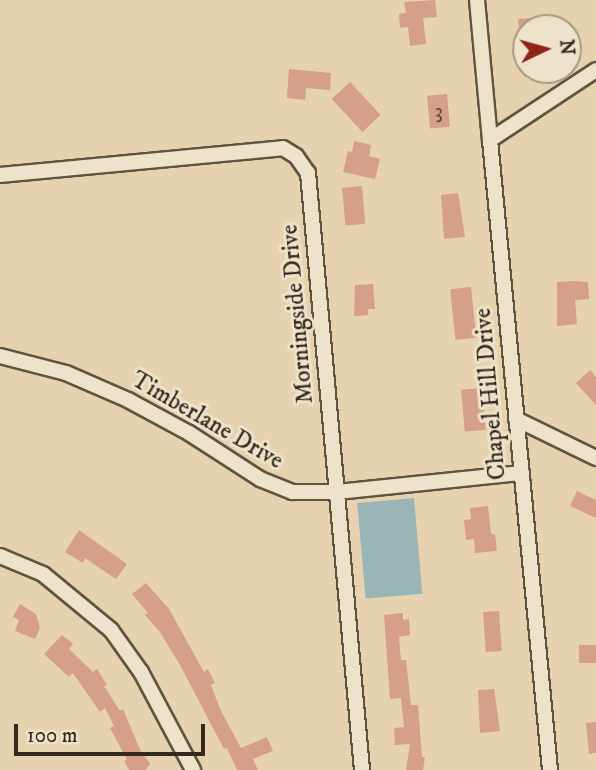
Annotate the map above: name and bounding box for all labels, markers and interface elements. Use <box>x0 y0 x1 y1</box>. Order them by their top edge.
north arrow <box>512 14 582 84</box>
text: N <box>554 39 579 56</box>
house number: 3 <box>435 99 443 125</box>
street label: Morningside Drive <box>276 223 320 405</box>
street label: Chapel Hill Drive <box>469 307 513 481</box>
street label: Timberlane Drive <box>126 366 288 476</box>
scale bar <box>18 710 208 754</box>
text: 100 m <box>27 723 78 749</box>

